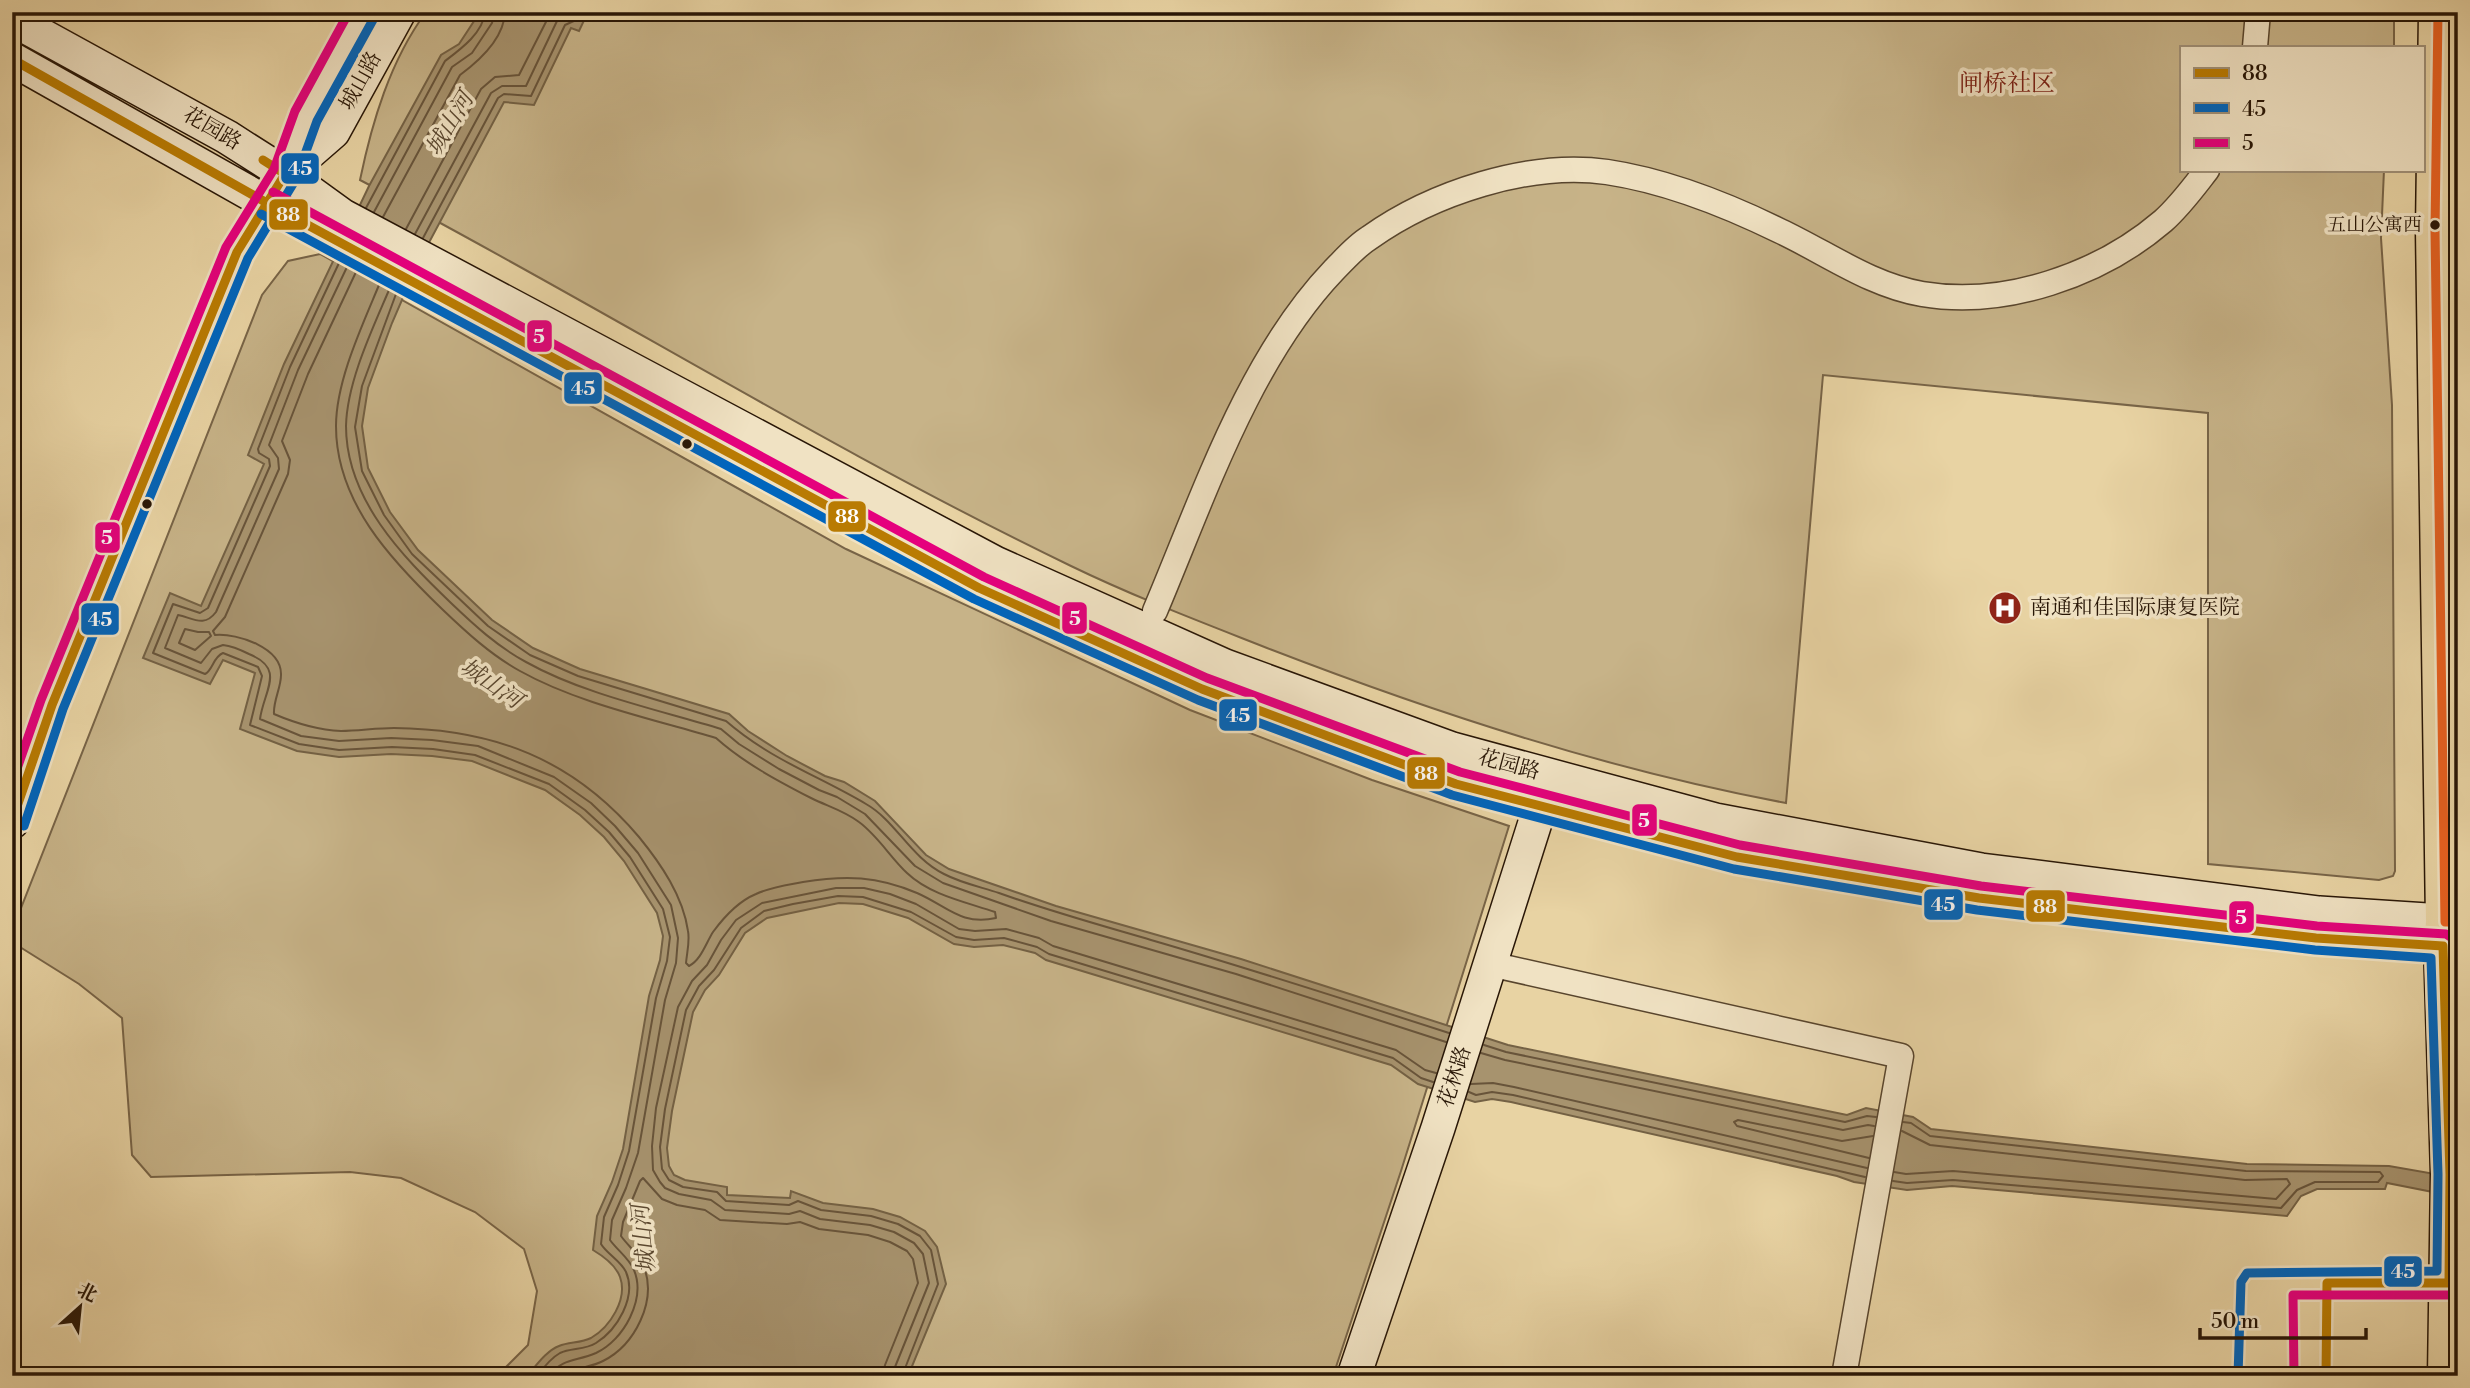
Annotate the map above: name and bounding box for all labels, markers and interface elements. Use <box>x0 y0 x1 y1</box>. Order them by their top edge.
legend <box>2180 46 2424 172</box>
street label: 城山路 <box>334 47 388 115</box>
text: 88 <box>2242 61 2268 87</box>
district label: 闸桥社区 <box>1959 69 2055 99</box>
water label: 城山河 <box>420 84 482 161</box>
text: 45 <box>2242 97 2266 123</box>
street label: 花园路 <box>178 102 246 156</box>
text: 5 <box>2242 131 2254 157</box>
line badge: 45 <box>280 152 320 185</box>
text: 45 <box>288 157 312 181</box>
line badge: 88 <box>268 198 309 231</box>
text: 88 <box>276 203 300 227</box>
place label: 五山公寓西 <box>2327 213 2422 237</box>
marker: 五山公寓西 <box>2428 218 2442 232</box>
line badge: 5 <box>526 319 553 353</box>
text: 5 <box>533 325 545 349</box>
line badge: 45 <box>563 371 603 405</box>
text: 45 <box>571 377 595 401</box>
unlabelled marker <box>680 437 694 451</box>
unlabelled marker <box>140 497 154 511</box>
line badge: 88 <box>827 500 867 533</box>
text: 88 <box>835 505 859 529</box>
line badge: 5 <box>94 521 121 554</box>
text: 5 <box>101 526 113 550</box>
hospital icon: 南通和佳国际康复医院 <box>1986 589 2024 627</box>
place label: 南通和佳国际康复医院 <box>2030 595 2240 621</box>
line badge: 5 <box>1061 601 1088 635</box>
line badge: 45 <box>80 602 120 636</box>
text: 5 <box>1069 607 1081 631</box>
text: 45 <box>88 608 112 632</box>
water label: 城山河 <box>455 653 531 717</box>
line badge: 45 <box>1218 698 1258 732</box>
text: 45 <box>1226 704 1250 728</box>
street label: 花园路 <box>1475 744 1543 786</box>
line badge: 88 <box>1406 756 1446 790</box>
text: 88 <box>1414 762 1438 786</box>
line badge: 5 <box>1631 803 1658 837</box>
text: 5 <box>1638 809 1650 833</box>
line badge: 45 <box>1923 888 1964 921</box>
line badge: 88 <box>2025 889 2066 923</box>
text: 45 <box>1931 893 1955 917</box>
text: 88 <box>2033 895 2057 919</box>
line badge: 5 <box>2228 900 2255 934</box>
text: 5 <box>2235 906 2247 930</box>
street label: 花林路 <box>1433 1043 1477 1111</box>
water label: 城山河 <box>626 1199 662 1275</box>
line badge: 45 <box>2383 1255 2423 1288</box>
text: 45 <box>2391 1260 2415 1284</box>
north arrow <box>46 1272 116 1342</box>
text: 北 <box>73 1278 101 1308</box>
scale bar <box>2200 1297 2367 1341</box>
text: 50 m <box>2211 1309 2259 1335</box>

